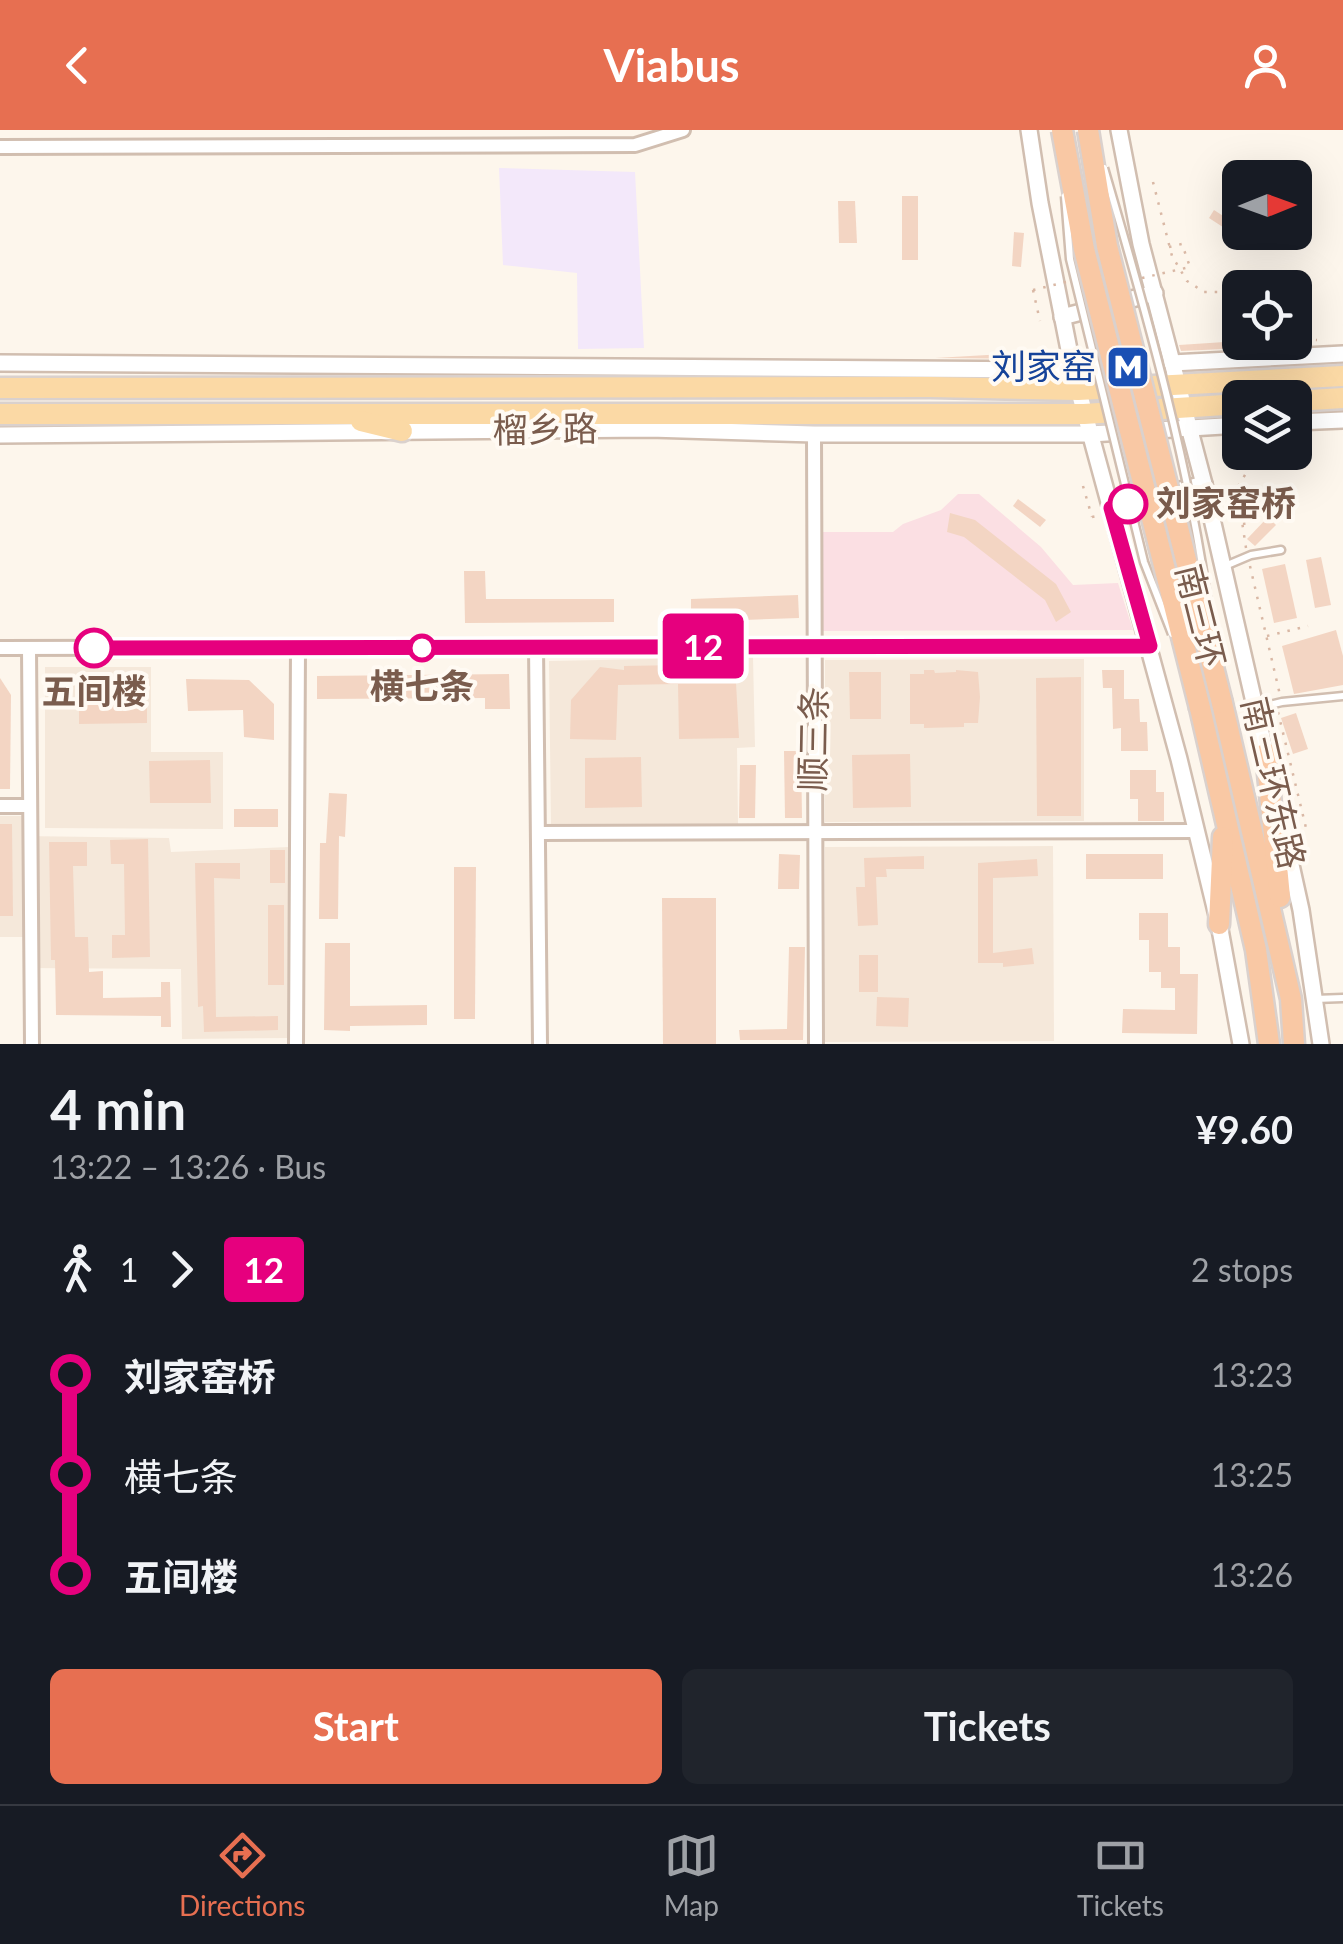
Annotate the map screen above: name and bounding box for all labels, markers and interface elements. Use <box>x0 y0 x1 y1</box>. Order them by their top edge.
icon: back <box>50 38 105 93</box>
text: Viabus <box>603 38 740 92</box>
icon: person <box>1238 38 1293 93</box>
north arrow <box>1222 160 1312 250</box>
map controls <box>1222 160 1312 470</box>
button: locate <box>1222 270 1312 360</box>
place label: 刘家窑 <box>991 344 1096 386</box>
metro station icon: 刘家窑 <box>1105 344 1151 390</box>
button: layers <box>1222 380 1312 470</box>
street label: 榴乡路 <box>492 406 598 450</box>
place label: 刘家窑桥 <box>1156 481 1296 523</box>
marker: 刘家窑桥 <box>1109 485 1147 523</box>
street label: 南三环 <box>1169 559 1235 672</box>
line badge: 12 <box>658 614 748 678</box>
text: 12 <box>683 625 723 667</box>
marker: 五间楼 <box>75 629 113 667</box>
marker: 横七条 <box>409 635 435 661</box>
place label: 横七条 <box>369 664 475 706</box>
place label: 五间楼 <box>41 669 147 711</box>
street label: 顺三条 <box>790 686 834 792</box>
street label: 南三环东路 <box>1235 693 1315 873</box>
text: 4 min <box>50 1076 186 1142</box>
text: ¥9.60 <box>1196 1106 1293 1152</box>
text: 13:22 – 13:26 · Bus <box>50 1147 326 1186</box>
icon: walk <box>50 1242 105 1297</box>
icon: forward <box>154 1242 209 1297</box>
text: 12 <box>244 1248 284 1290</box>
text: 1 <box>120 1250 139 1289</box>
text: 2 stops <box>1191 1250 1293 1289</box>
text: 刘家窑桥 <box>124 1353 276 1399</box>
text: 13:23 <box>1211 1355 1293 1394</box>
text: 横七条 <box>124 1453 238 1499</box>
text: 13:25 <box>1211 1455 1293 1494</box>
text: 五间楼 <box>124 1553 238 1599</box>
text: 13:26 <box>1211 1555 1293 1594</box>
button: Start <box>50 1669 662 1784</box>
button: Tickets <box>682 1669 1293 1784</box>
tab: Directions <box>179 1828 305 1922</box>
tab: Map <box>664 1828 719 1922</box>
tab: Tickets <box>1077 1828 1164 1922</box>

